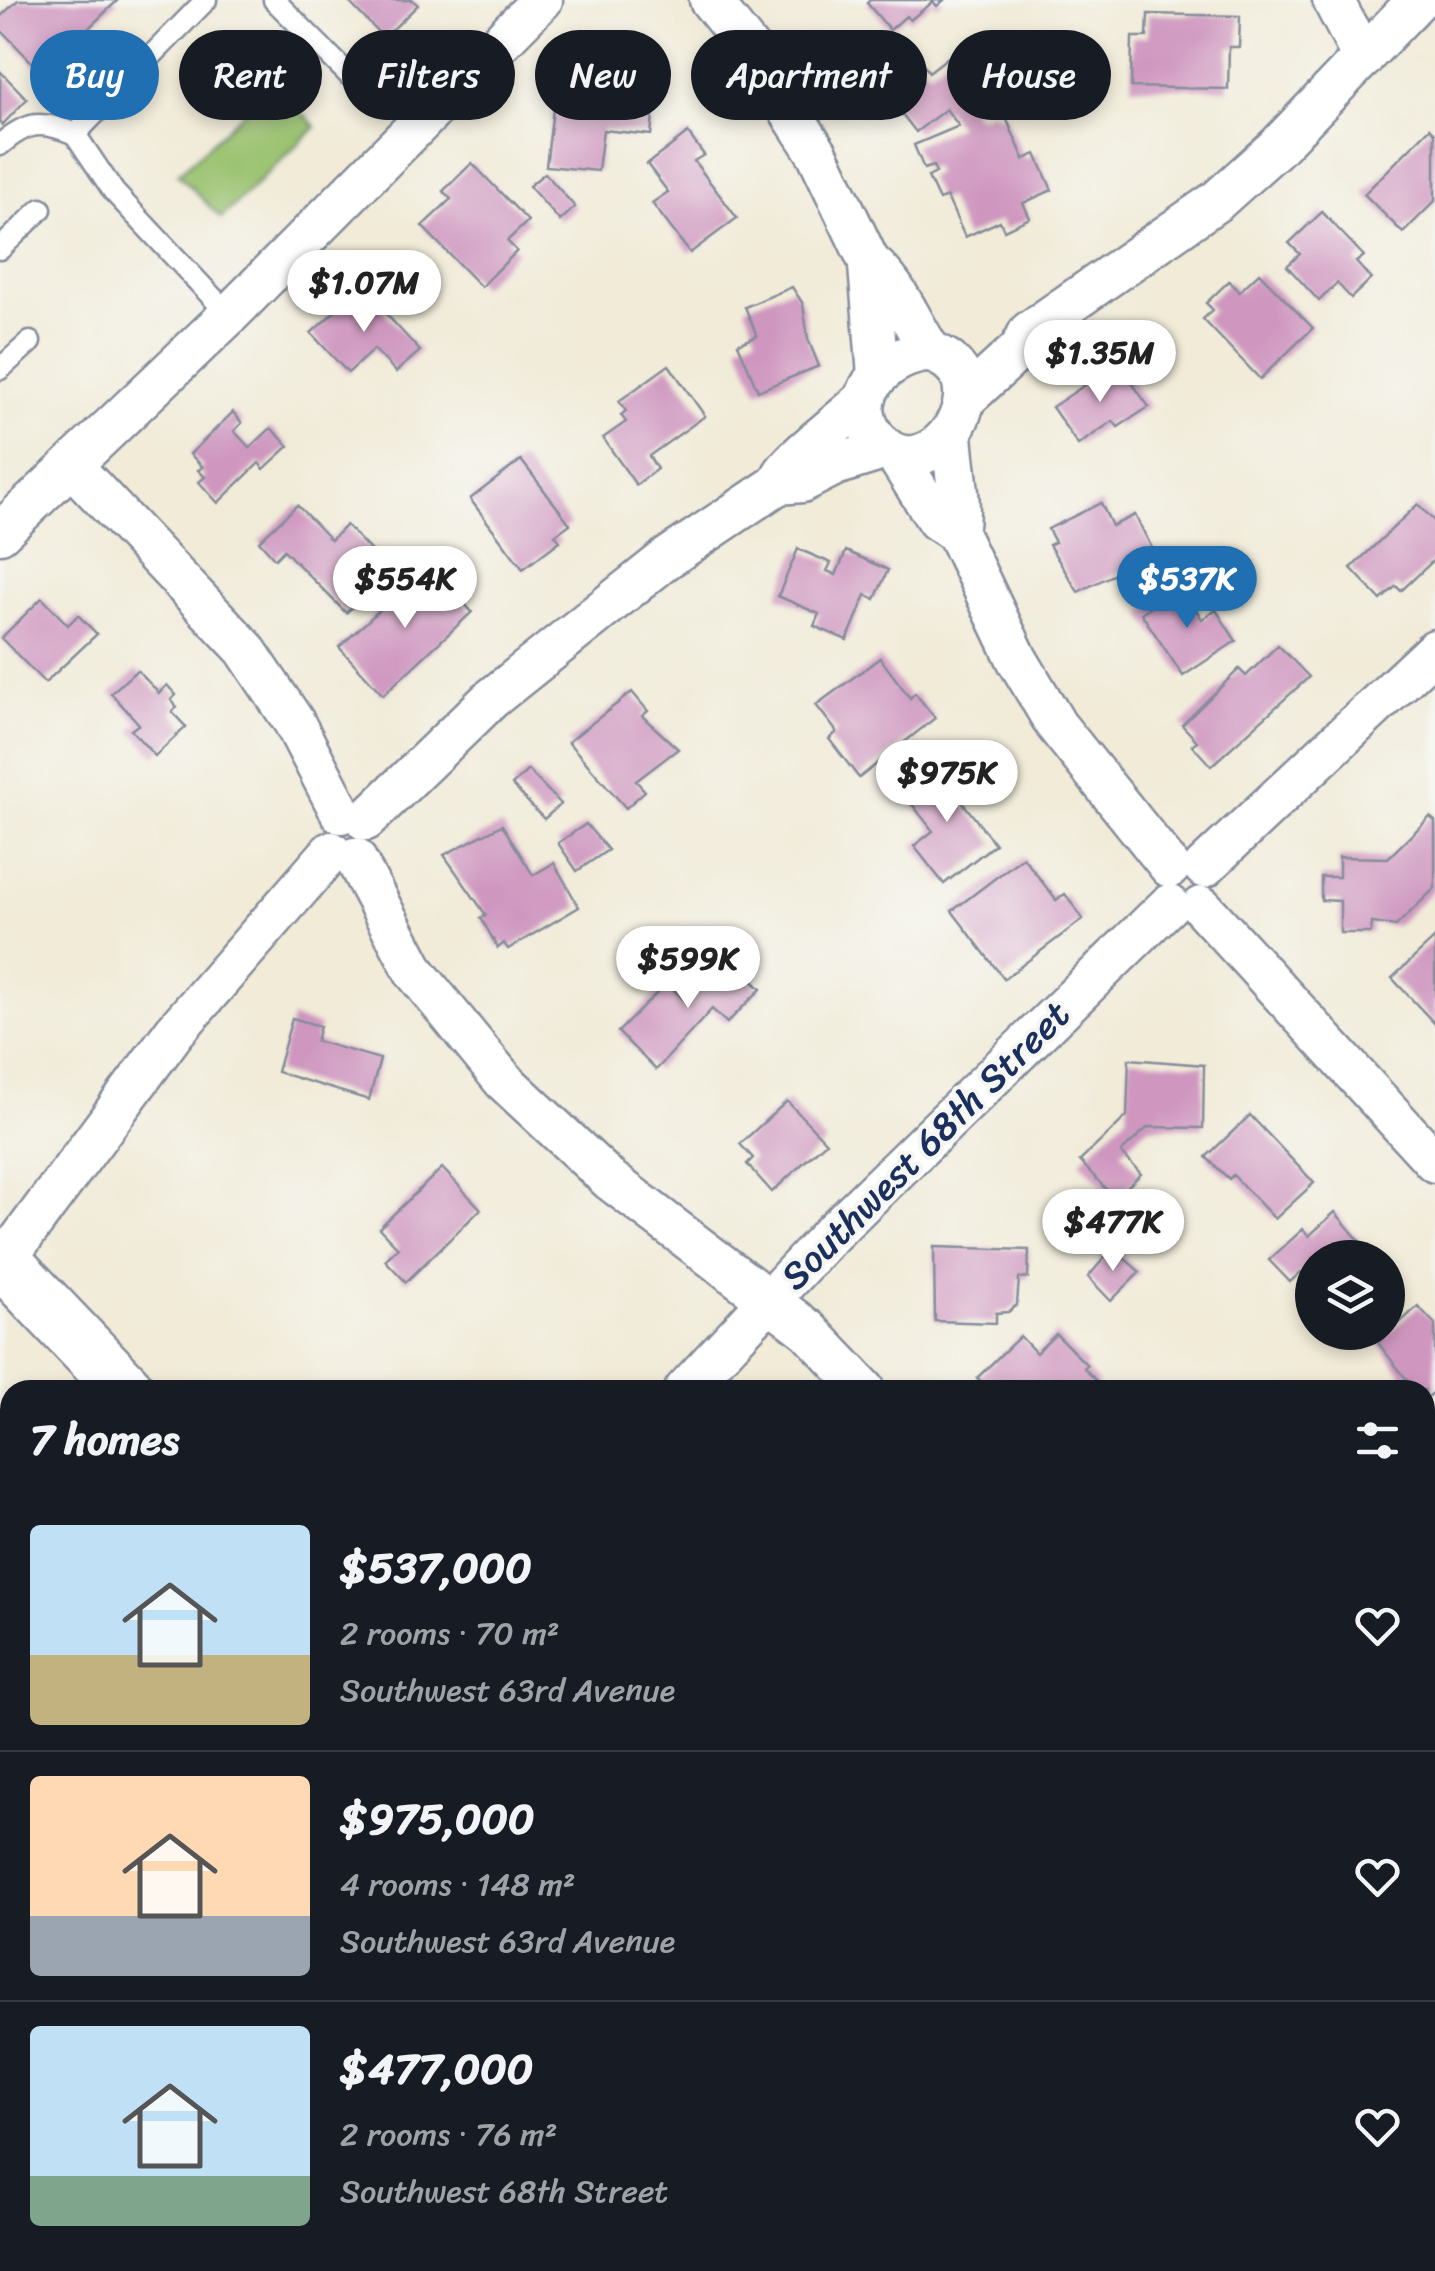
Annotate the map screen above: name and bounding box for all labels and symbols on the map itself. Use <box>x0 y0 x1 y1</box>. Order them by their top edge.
pin: $1.07M <box>283 250 445 335</box>
pin: $1.35M <box>1019 320 1181 405</box>
pin: $554K <box>335 546 475 631</box>
pin: $537K <box>1117 546 1257 631</box>
pin: $975K <box>877 740 1017 825</box>
pin: $599K <box>618 926 758 1011</box>
street label: Southwest 68th Street <box>764 984 1087 1307</box>
pin: $477K <box>1043 1189 1183 1274</box>

